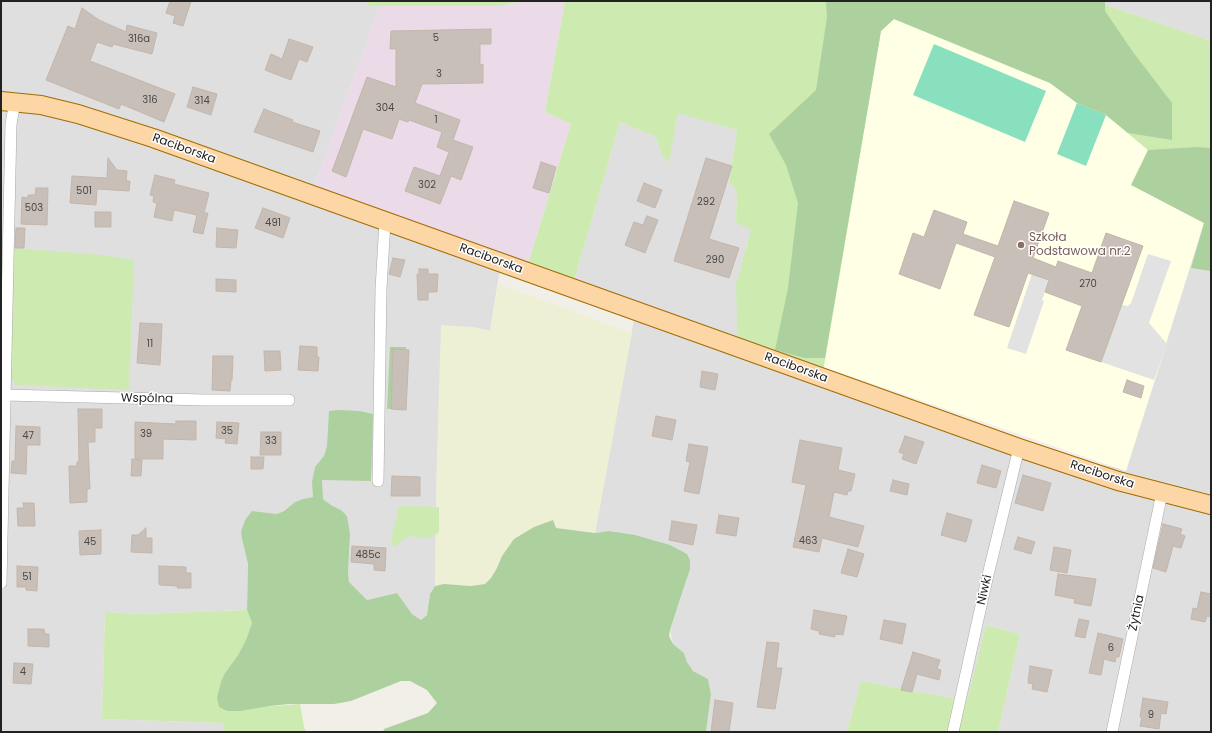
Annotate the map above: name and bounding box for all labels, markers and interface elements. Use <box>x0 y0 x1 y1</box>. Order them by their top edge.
house number: 5 <box>433 32 439 44</box>
house number: 316a <box>128 33 150 45</box>
house number: 3 <box>436 68 442 80</box>
house number: 316 <box>142 94 158 106</box>
house number: 314 <box>194 95 210 107</box>
house number: 304 <box>376 102 394 114</box>
house number: 1 <box>434 114 438 126</box>
street label: Raciborska <box>150 131 218 167</box>
house number: 302 <box>418 179 436 191</box>
house number: 501 <box>76 185 92 197</box>
house number: 292 <box>697 196 715 208</box>
house number: 503 <box>25 202 43 214</box>
house number: 491 <box>265 217 281 229</box>
place label: Szkoła Podstawowa nr.2 <box>1029 231 1131 259</box>
marker: Szkoła Podstawowa nr.2 <box>1016 240 1026 250</box>
street label: Raciborska <box>457 241 525 277</box>
house number: 290 <box>706 254 724 266</box>
house number: 270 <box>1079 278 1097 290</box>
house number: 11 <box>147 338 153 350</box>
street label: Raciborska <box>762 350 830 386</box>
street label: Wspólna <box>121 391 173 407</box>
house number: 35 <box>221 425 233 437</box>
house number: 39 <box>140 428 152 440</box>
house number: 47 <box>22 430 34 442</box>
house number: 33 <box>265 435 277 447</box>
street label: Raciborska <box>1068 458 1136 492</box>
house number: 463 <box>799 535 817 547</box>
house number: 45 <box>84 536 96 548</box>
house number: 485c <box>356 549 380 561</box>
house number: 51 <box>22 571 32 583</box>
street label: Niwki <box>975 574 995 606</box>
street label: Żytnia <box>1126 594 1148 632</box>
house number: 6 <box>1108 642 1114 654</box>
house number: 4 <box>20 666 26 678</box>
house number: 9 <box>1148 709 1154 721</box>

